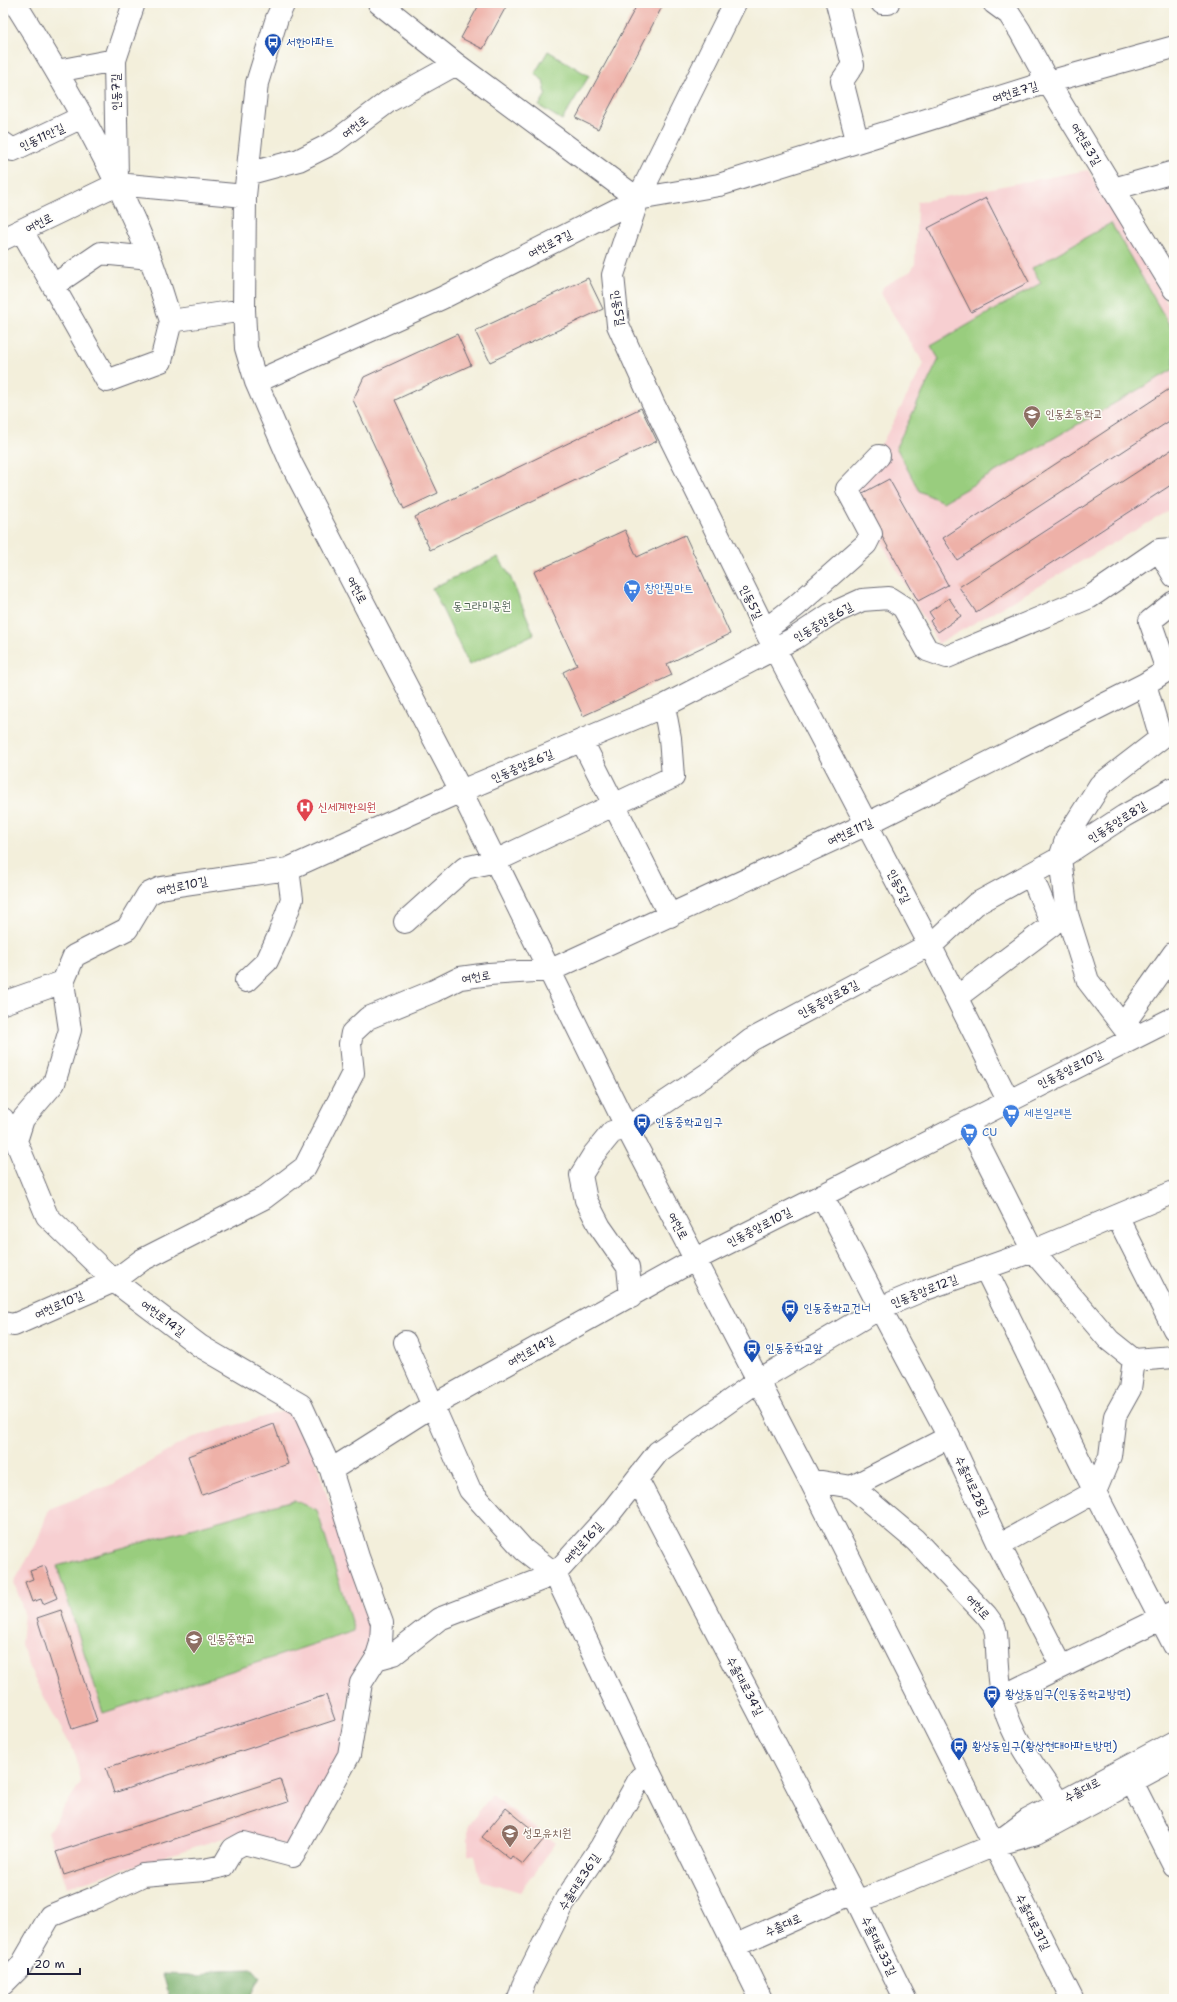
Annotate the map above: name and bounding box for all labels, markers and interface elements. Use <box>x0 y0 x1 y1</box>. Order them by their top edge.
bus stop icon: 서한아파트 <box>263 32 283 57</box>
place label: 서한아파트 <box>286 34 334 50</box>
street label: 인동7길 <box>108 73 124 111</box>
street label: 여헌로7길 <box>990 77 1040 107</box>
street label: 여헌로 <box>339 112 371 142</box>
street label: 인동11안길 <box>17 119 68 154</box>
street label: 여헌로3길 <box>1067 120 1105 169</box>
street label: 여헌로 <box>22 209 56 237</box>
street label: 여헌로7길 <box>525 226 575 262</box>
street label: 인동5길 <box>607 289 629 328</box>
school or university icon: 인동초등학교 <box>1022 404 1042 429</box>
place label: 인동초등학교 <box>1045 406 1103 422</box>
street label: 여헌로 <box>343 573 371 607</box>
supermarket icon: 창안필마트 <box>622 578 642 603</box>
place label: 창안필마트 <box>645 580 693 596</box>
street label: 인동5길 <box>736 582 766 622</box>
park label: 동그라미공원 <box>453 598 511 614</box>
street label: 인동중앙로6길 <box>790 598 856 646</box>
street label: 인동중앙로6길 <box>488 746 556 786</box>
hospital icon: 신세계한의원 <box>295 797 315 822</box>
street label: 인동중앙로8길 <box>1085 797 1150 846</box>
place label: 신세계한의원 <box>318 799 376 815</box>
street label: 여헌로11길 <box>825 814 876 849</box>
street label: 인동5길 <box>884 866 915 906</box>
street label: 여헌로10길 <box>155 873 209 899</box>
street label: 여헌로 <box>460 967 492 987</box>
street label: 인동중앙로8길 <box>795 976 861 1022</box>
street label: 인동중앙로10길 <box>1035 1046 1106 1092</box>
supermarket icon: 세븐일레븐 <box>1001 1103 1021 1128</box>
place label: 세븐일레븐 <box>1024 1105 1072 1121</box>
bus stop icon: 인동중학교입구 <box>632 1112 652 1137</box>
place label: 인동중학교입구 <box>655 1114 723 1130</box>
supermarket icon: CU <box>959 1122 979 1147</box>
place label: CU <box>982 1124 997 1140</box>
street label: 인동중앙로10길 <box>724 1204 795 1250</box>
street label: 여헌로 <box>664 1209 692 1243</box>
street label: 인동중앙로12길 <box>888 1271 960 1311</box>
street label: 여헌로10길 <box>32 1287 86 1323</box>
street label: 여헌로14길 <box>138 1296 189 1340</box>
bus stop icon: 인동중학교건너 <box>780 1298 800 1323</box>
place label: 인동중학교건너 <box>803 1300 871 1316</box>
street label: 여헌로14길 <box>505 1331 558 1370</box>
bus stop icon: 인동중학교앞 <box>742 1338 762 1363</box>
place label: 인동중학교앞 <box>765 1340 823 1356</box>
street label: 수출대로28길 <box>951 1453 993 1519</box>
street label: 여헌로16길 <box>560 1518 606 1568</box>
street label: 여헌로 <box>962 1591 994 1623</box>
school or university icon: 인동중학교 <box>184 1629 204 1654</box>
place label: 인동중학교 <box>207 1631 255 1647</box>
street label: 수출대로34길 <box>723 1654 767 1719</box>
bus stop icon: 황상동입구(인동중학교방면) <box>982 1684 1002 1709</box>
place label: 황상동입구(인동중학교방면) <box>1005 1686 1131 1702</box>
bus stop icon: 황상동입구(황상현대아파트방면) <box>949 1736 969 1761</box>
place label: 황상동입구(황상현대아파트방면) <box>972 1738 1117 1754</box>
street label: 수출대로 <box>1061 1774 1103 1806</box>
school or university icon: 성모유치원 <box>500 1823 520 1848</box>
place label: 성모유치원 <box>523 1825 571 1841</box>
street label: 수출대로36길 <box>555 1850 604 1914</box>
street label: 수출대로31길 <box>1012 1891 1054 1953</box>
street label: 수출대로 <box>762 1910 804 1940</box>
street label: 수출대로33길 <box>858 1914 900 1979</box>
scale bar <box>28 1950 80 1976</box>
text: 20 m <box>34 1956 65 1972</box>

